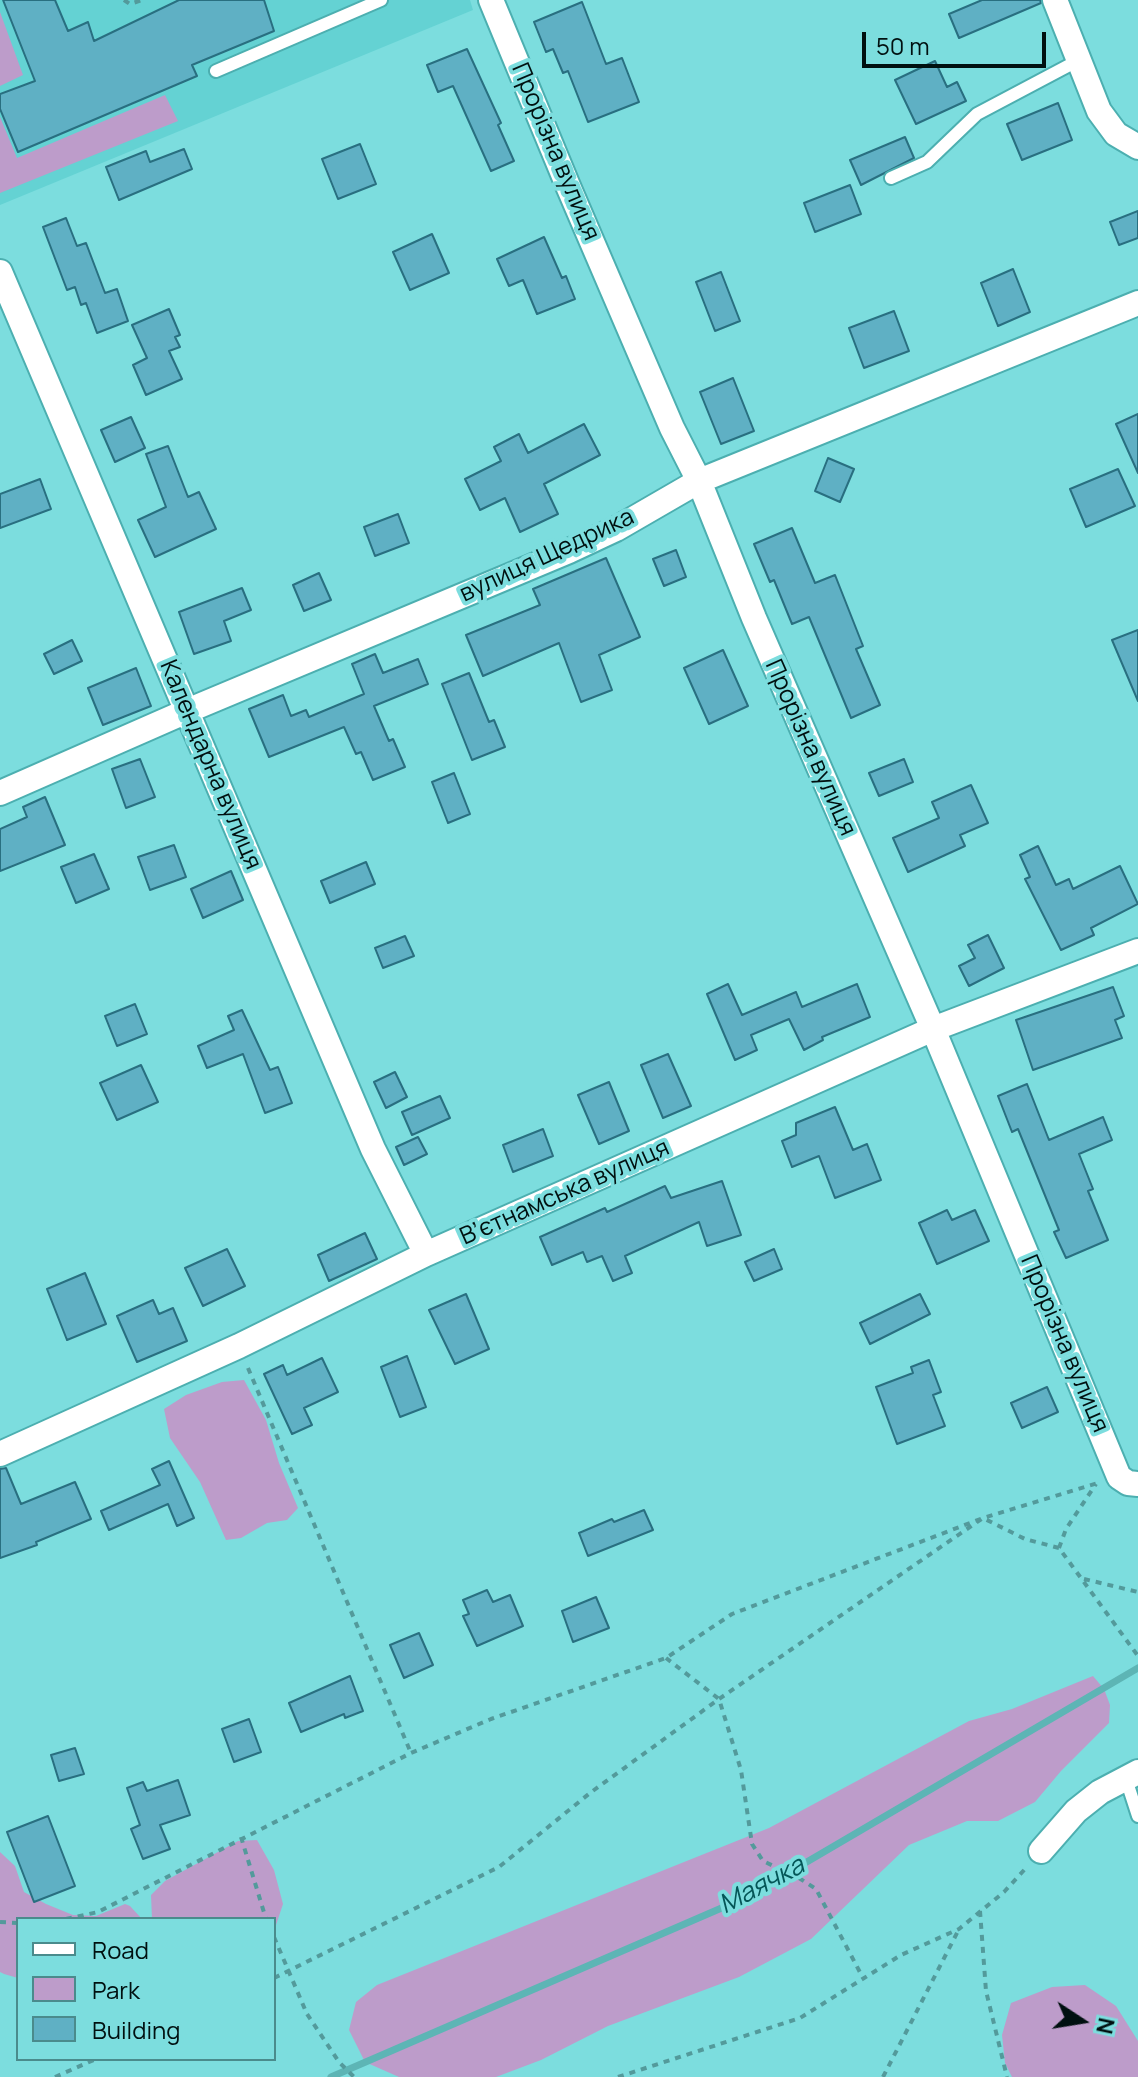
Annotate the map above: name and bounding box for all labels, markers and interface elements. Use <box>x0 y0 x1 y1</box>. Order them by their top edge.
scale bar <box>866 16 1050 66</box>
text: 50 m <box>876 29 930 62</box>
street label: Прорізна вулиця <box>505 59 605 245</box>
street label: вулиця Щедрика <box>455 503 639 609</box>
street label: Прорізна вулиця <box>758 655 862 841</box>
street label: Календарна вулиця <box>153 656 267 874</box>
street label: Вʼєтнамська вулиця <box>456 1134 674 1252</box>
street label: Прорізна вулиця <box>1014 1251 1114 1437</box>
water label: Маячка <box>714 1851 810 1921</box>
legend <box>16 1917 276 2061</box>
text: Road <box>92 1933 149 1966</box>
text: Park <box>92 1973 140 2006</box>
north arrow <box>1042 1981 1122 2061</box>
text: Building <box>92 2013 180 2046</box>
text: N <box>1089 2015 1122 2037</box>

